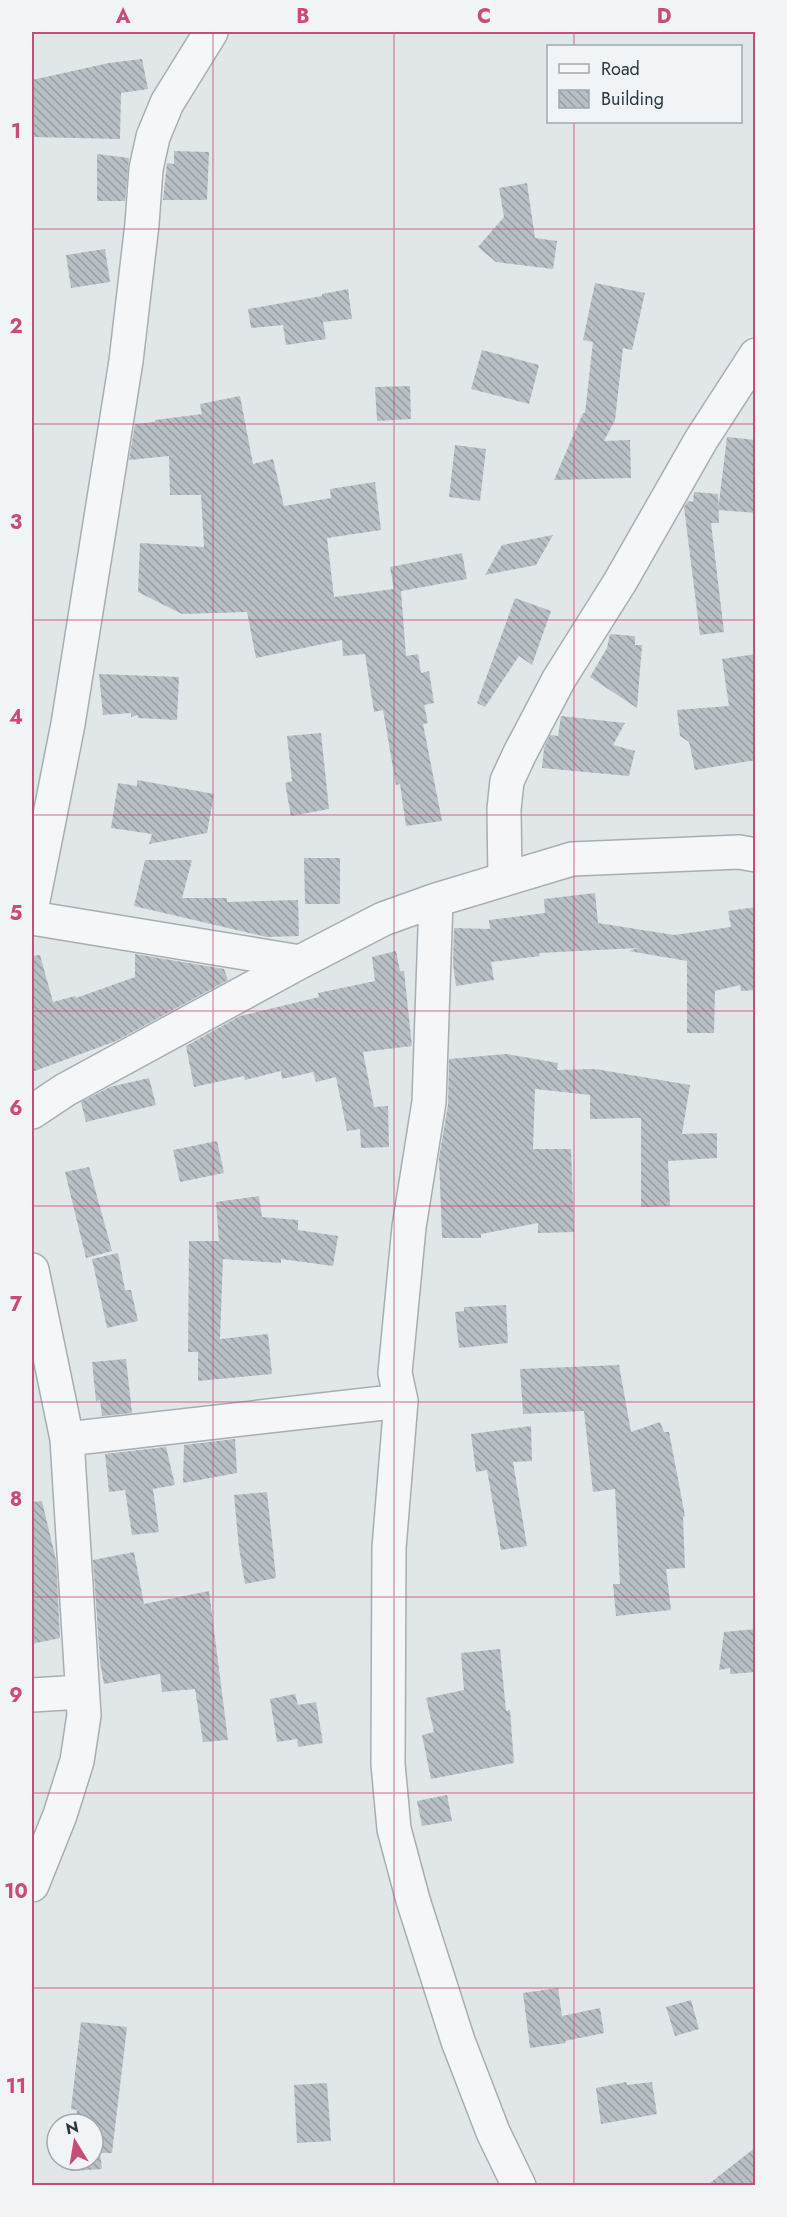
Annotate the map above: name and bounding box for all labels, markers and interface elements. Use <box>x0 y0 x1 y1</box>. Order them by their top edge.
text: A <box>115 2 131 31</box>
text: B <box>296 2 310 31</box>
text: C <box>477 2 491 31</box>
text: D <box>657 2 671 31</box>
legend <box>547 45 742 123</box>
text: Road <box>601 56 640 82</box>
text: Building <box>601 86 664 112</box>
text: 1 <box>11 117 21 146</box>
text: 2 <box>9 312 23 341</box>
text: 3 <box>10 508 22 537</box>
text: 4 <box>9 703 23 732</box>
text: 5 <box>10 899 23 928</box>
text: 6 <box>9 1094 23 1123</box>
text: 7 <box>10 1290 23 1319</box>
text: 8 <box>10 1485 22 1514</box>
text: 9 <box>9 1681 23 1710</box>
text: 10 <box>4 1877 28 1906</box>
text: 11 <box>6 2072 26 2101</box>
north arrow <box>45 2112 105 2172</box>
text: N <box>64 2115 81 2140</box>

